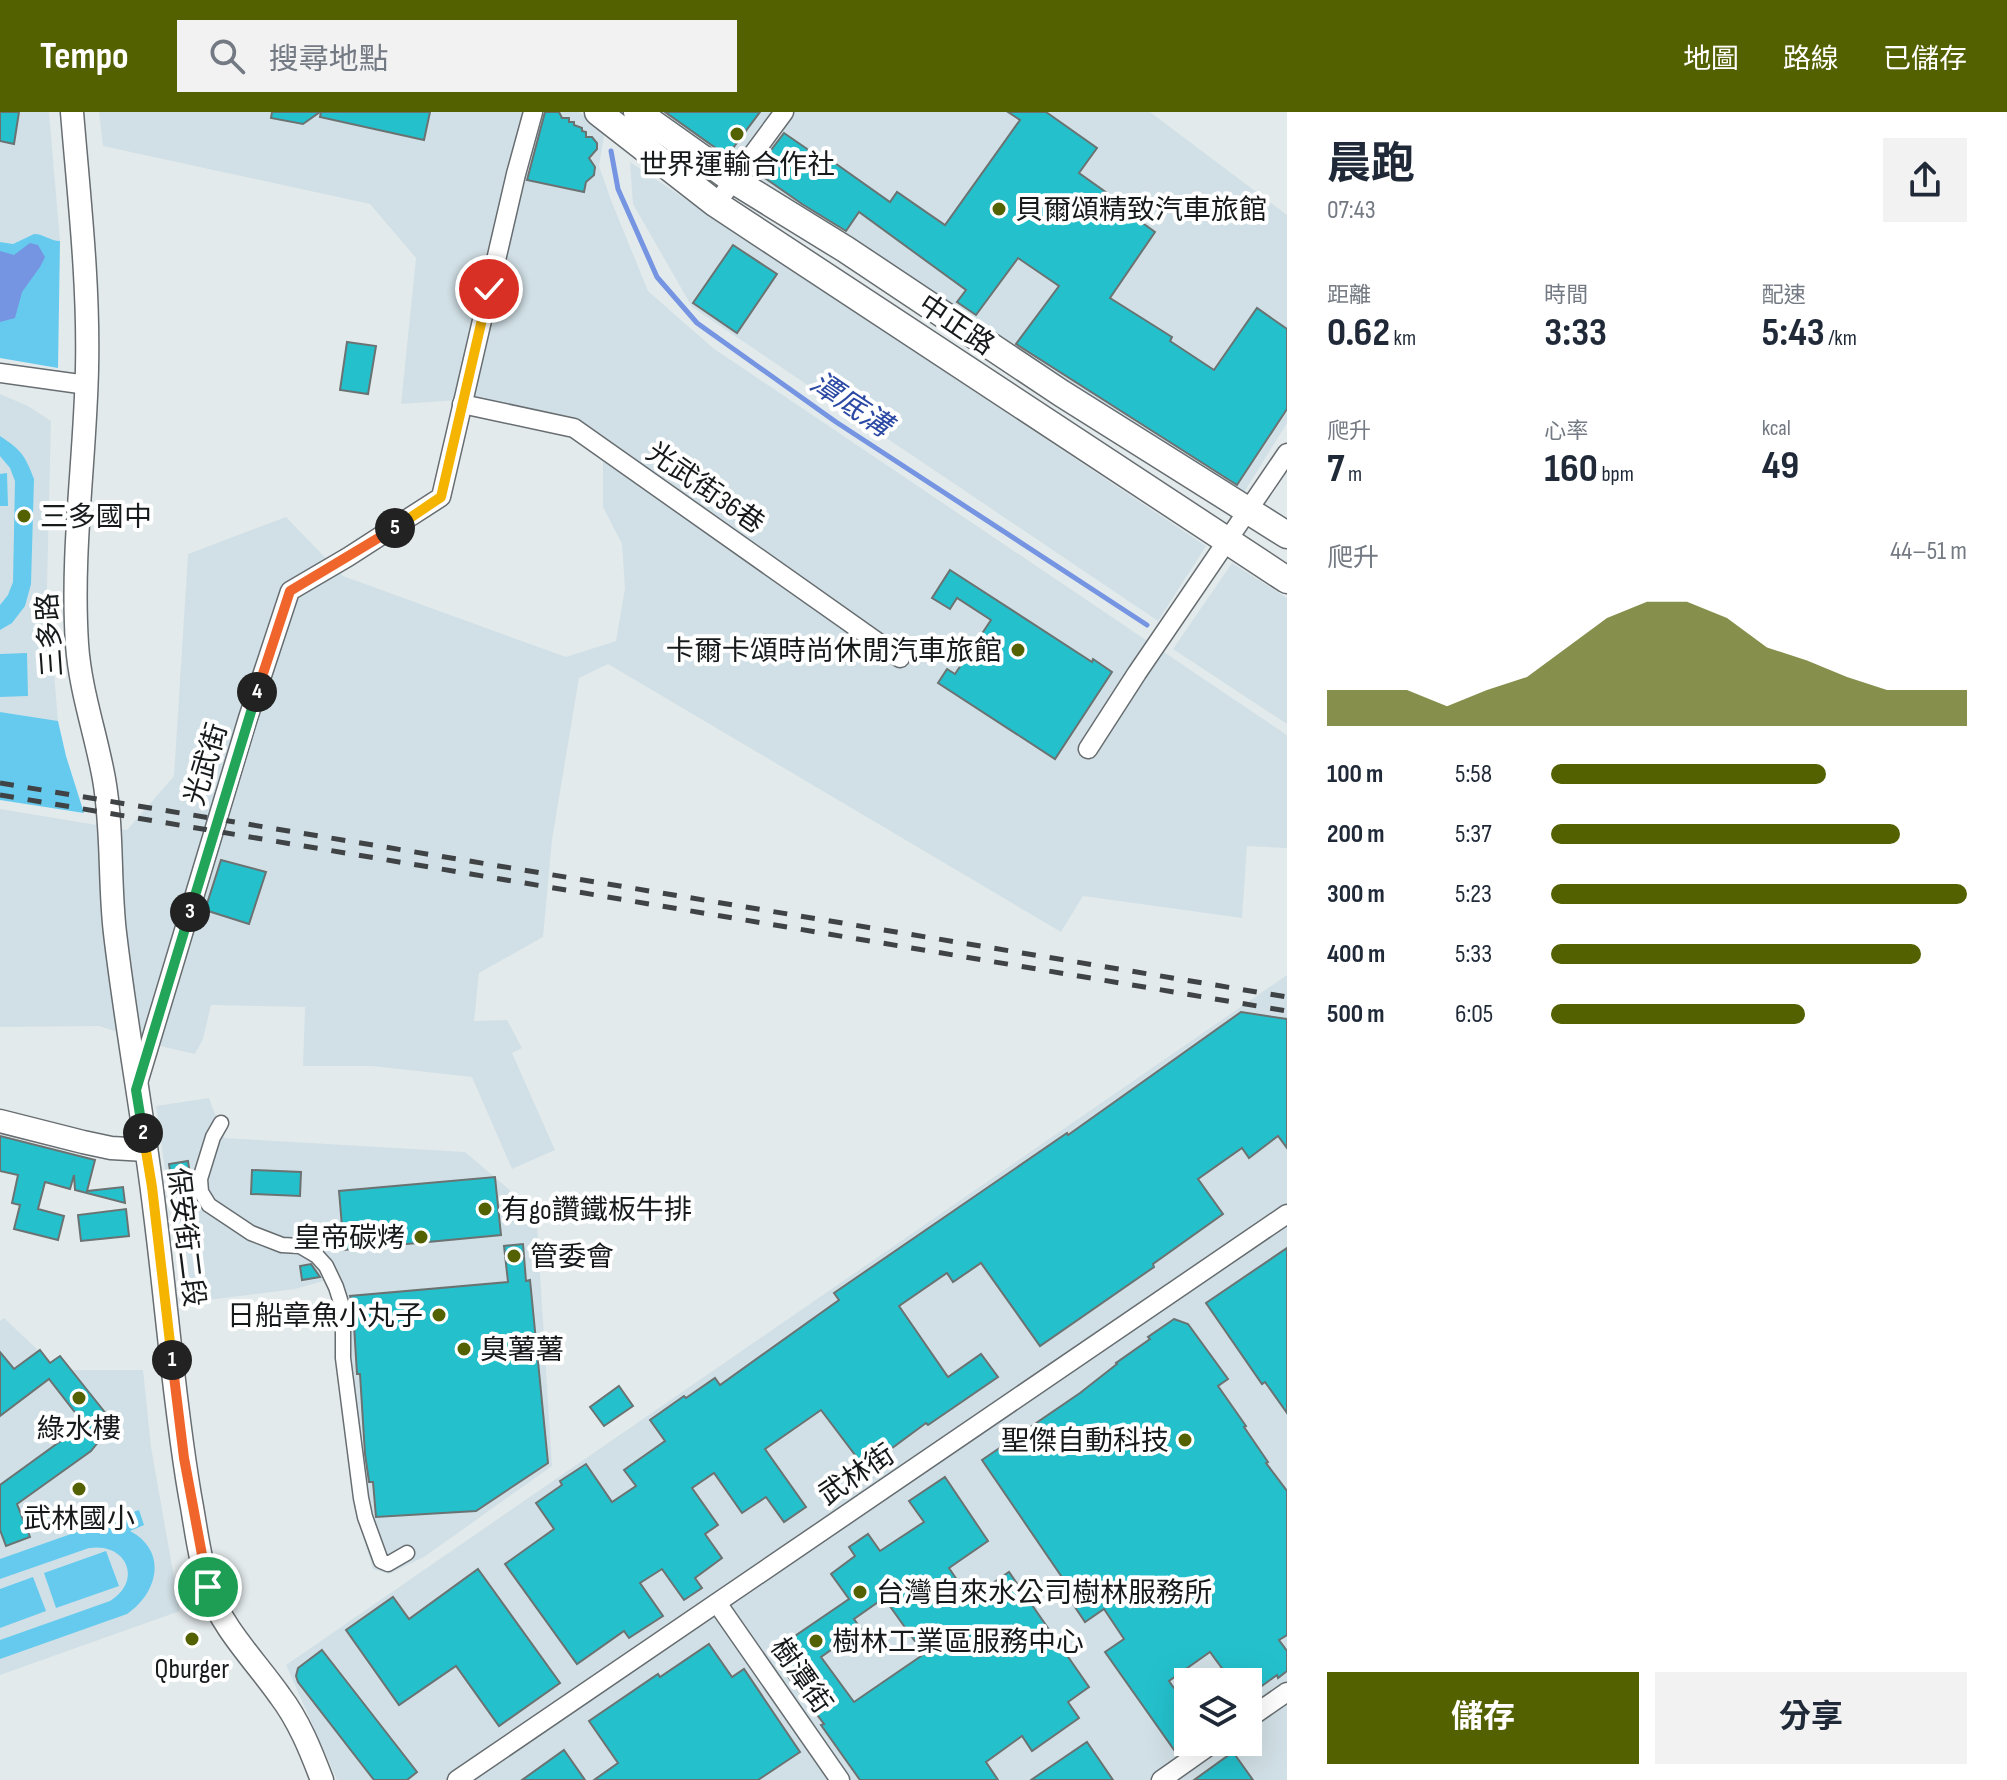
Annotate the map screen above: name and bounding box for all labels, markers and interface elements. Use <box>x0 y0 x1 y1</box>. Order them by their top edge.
search box <box>177 20 737 92</box>
text: Tempo <box>40 34 129 79</box>
icon: search <box>205 34 249 78</box>
text: 搜尋地點 <box>269 42 389 78</box>
text: 地圖 <box>1683 43 1739 76</box>
text: 路線 <box>1783 43 1839 76</box>
text: 已儲存 <box>1883 43 1967 76</box>
marker: 世界運輸合作社 <box>728 125 746 143</box>
text: 晨跑 <box>1327 138 1415 191</box>
button: share <box>1883 138 1967 222</box>
place label: 世界運輸合作社 <box>639 149 835 182</box>
place label: 貝爾頌精致汽車旅館 <box>1015 194 1267 227</box>
text: 07:43 <box>1327 195 1376 226</box>
marker: 貝爾頌精致汽車旅館 <box>990 200 1008 218</box>
pin <box>455 255 523 323</box>
icon: check <box>467 267 511 311</box>
text: 距離 <box>1327 282 1371 309</box>
text: 時間 <box>1544 282 1588 309</box>
text: 配速 <box>1762 282 1806 309</box>
street label: 中正路 <box>912 288 1000 362</box>
text: 0.62 <box>1327 309 1390 357</box>
text: 3:33 <box>1544 309 1607 357</box>
text: 5:43 <box>1762 309 1825 357</box>
text: km <box>1390 325 1416 352</box>
text: /km <box>1825 325 1857 352</box>
water label: 潭底溝 <box>803 365 901 447</box>
text: kcal <box>1762 415 1791 442</box>
text: 爬升 <box>1327 418 1371 445</box>
text: 心率 <box>1544 418 1588 445</box>
street label: 光武街36巷 <box>640 436 770 541</box>
text: 49 <box>1762 442 1799 490</box>
text: 7 <box>1327 445 1344 493</box>
text: 160 <box>1544 445 1598 493</box>
text: m <box>1344 461 1362 488</box>
text: bpm <box>1598 461 1634 488</box>
place label: 三多國中 <box>40 501 152 534</box>
marker: 三多國中 <box>15 507 33 525</box>
pin: 5 <box>375 508 415 548</box>
text: 5 <box>390 514 400 541</box>
text: 44–51 m <box>1890 536 1967 567</box>
text: 爬升 <box>1327 543 1379 574</box>
street label: 三多路 <box>31 592 70 678</box>
place label: 卡爾卡頌時尚休閒汽車旅館 <box>666 635 1002 668</box>
marker: 卡爾卡頌時尚休閒汽車旅館 <box>1009 641 1027 659</box>
pin: 4 <box>237 672 277 712</box>
text: 4 <box>252 678 262 705</box>
street label: 光武街 <box>178 719 234 809</box>
text: 100 m <box>1327 759 1383 790</box>
text: 5:58 <box>1455 759 1492 790</box>
text: 200 m <box>1327 819 1384 850</box>
text: 5:37 <box>1455 819 1492 850</box>
text: 300 m <box>1327 879 1385 910</box>
text: 5:23 <box>1455 879 1492 910</box>
pin: 3 <box>170 892 210 932</box>
text: 3 <box>185 898 195 925</box>
text: 400 m <box>1327 939 1385 970</box>
text: 5:33 <box>1455 939 1492 970</box>
text: 500 m <box>1327 999 1384 1030</box>
text: 6:05 <box>1455 999 1493 1030</box>
pin: 2 <box>123 1113 163 1153</box>
text: 2 <box>138 1119 148 1146</box>
street label: 保安街二段 <box>161 1166 210 1309</box>
place label: 有go讚鐵板牛排 <box>501 1194 692 1227</box>
marker: 有go讚鐵板牛排 <box>476 1200 494 1218</box>
place label: 皇帝碳烤 <box>293 1222 405 1255</box>
marker: 皇帝碳烤 <box>412 1228 430 1246</box>
place label: 管委會 <box>530 1241 614 1274</box>
marker: 管委會 <box>505 1247 523 1265</box>
place label: 日船章魚小丸子 <box>227 1300 423 1333</box>
marker: 日船章魚小丸子 <box>430 1306 448 1324</box>
place label: 臭薯薯 <box>480 1334 564 1367</box>
pin: 1 <box>152 1340 192 1380</box>
marker: 臭薯薯 <box>455 1340 473 1358</box>
text: 1 <box>168 1346 176 1373</box>
marker: 綠水樓 <box>70 1389 88 1407</box>
place label: 綠水樓 <box>37 1413 121 1446</box>
place label: 聖傑自動科技 <box>1001 1425 1169 1458</box>
marker: 聖傑自動科技 <box>1176 1431 1194 1449</box>
street label: 武林街 <box>813 1438 901 1512</box>
marker: 武林國小 <box>70 1480 88 1498</box>
place label: 武林國小 <box>23 1503 135 1536</box>
pin <box>174 1553 242 1621</box>
icon: arrive <box>186 1565 230 1609</box>
place label: 台灣自來水公司樹林服務所 <box>876 1577 1212 1610</box>
marker: 台灣自來水公司樹林服務所 <box>851 1583 869 1601</box>
place label: 樹林工業區服務中心 <box>832 1626 1084 1659</box>
marker: Qburger <box>183 1630 201 1648</box>
street label: 樹潭街 <box>763 1632 838 1720</box>
marker: 樹林工業區服務中心 <box>807 1632 825 1650</box>
place label: Qburger <box>155 1653 229 1686</box>
map controls <box>1174 1668 1262 1756</box>
button: layers <box>1174 1668 1262 1756</box>
button: 儲存 <box>1327 1672 1639 1764</box>
button: 分享 <box>1655 1672 1967 1764</box>

